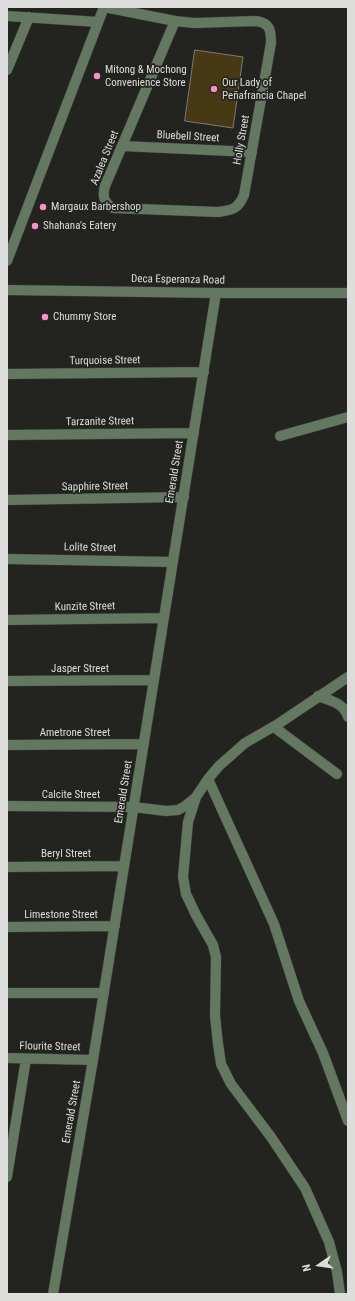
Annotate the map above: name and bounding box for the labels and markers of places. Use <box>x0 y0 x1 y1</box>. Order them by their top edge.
place label: Mitong & Mochong Convenience Store <box>105 63 187 89</box>
marker: Mitong & Mochong Convenience Store <box>92 71 102 81</box>
place label: Our Lady of Peñafrancia Chapel <box>222 76 306 102</box>
marker: Our Lady of Peñafrancia Chapel <box>209 84 219 94</box>
place label: Margaux Barbershop <box>51 200 141 214</box>
marker: Margaux Barbershop <box>38 202 48 212</box>
place label: Shahana's Eatery <box>43 219 116 233</box>
marker: Shahana's Eatery <box>30 221 40 231</box>
place label: Chummy Store <box>53 310 116 324</box>
marker: Chummy Store <box>40 312 50 322</box>

